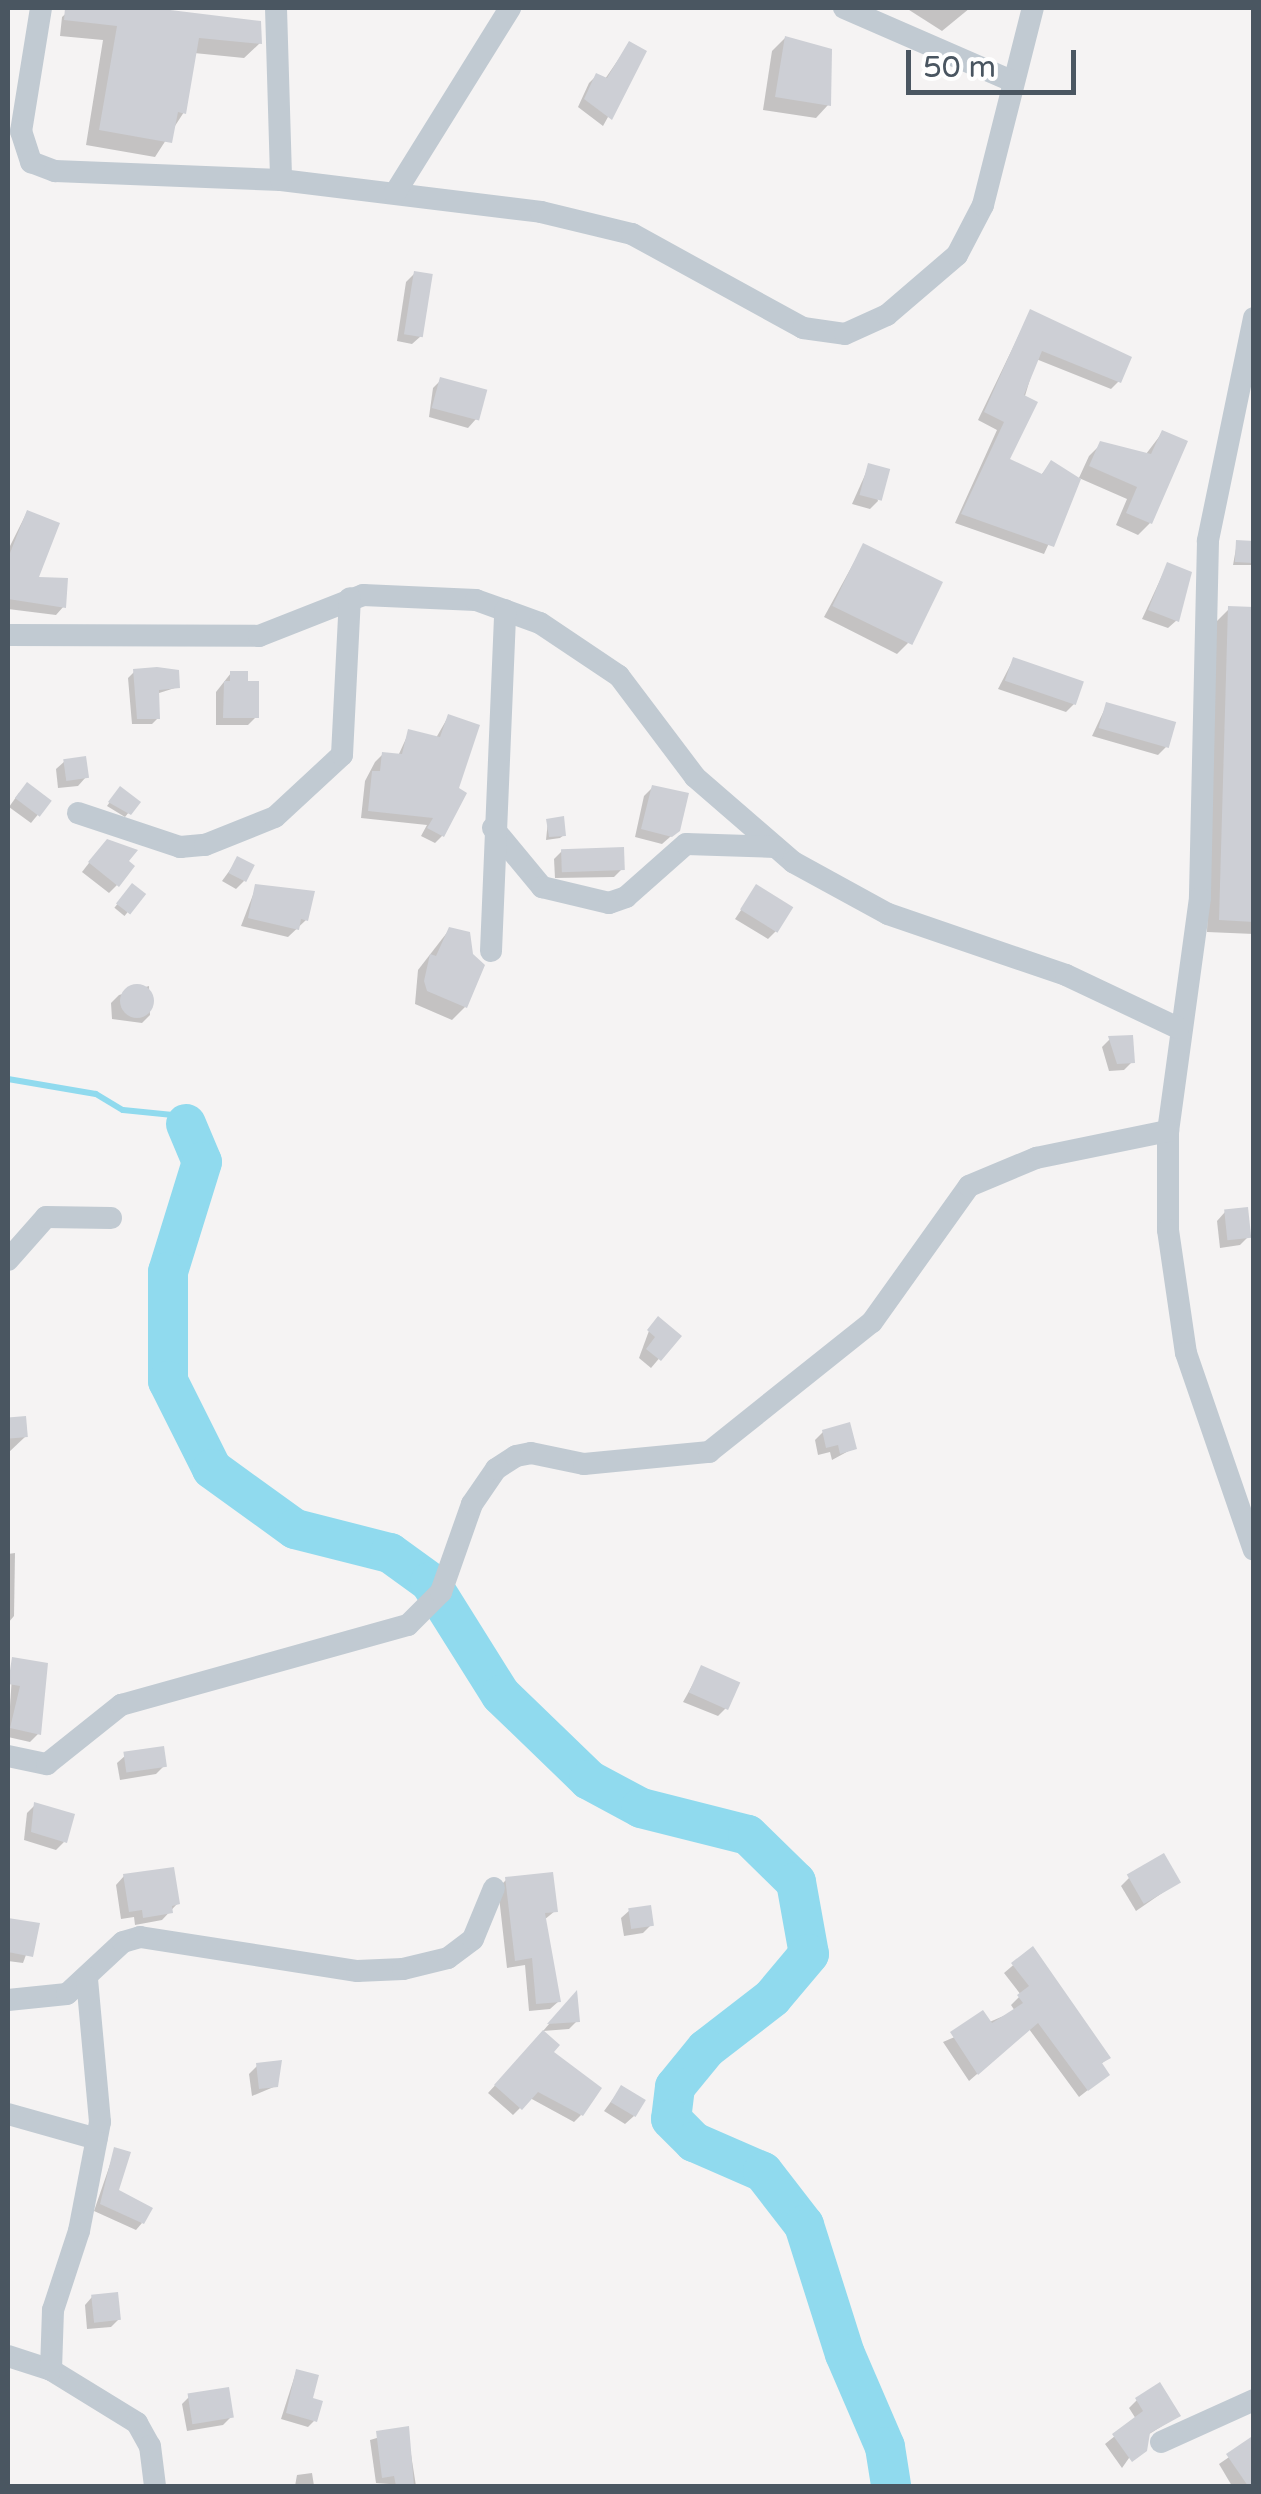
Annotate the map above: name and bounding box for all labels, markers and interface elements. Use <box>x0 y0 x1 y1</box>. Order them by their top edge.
scale bar <box>911 30 1081 92</box>
text: 50 m <box>923 49 996 86</box>

